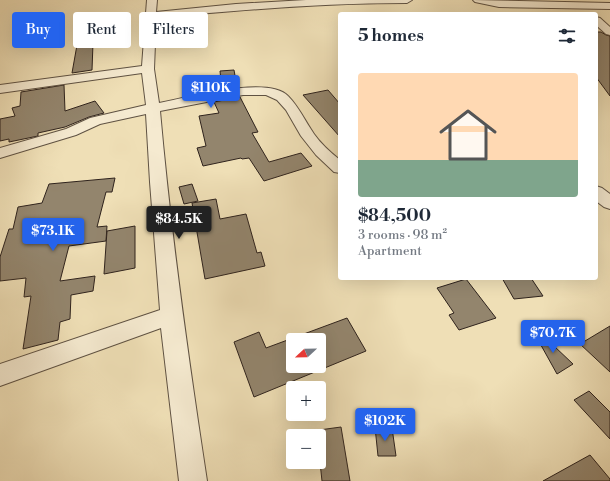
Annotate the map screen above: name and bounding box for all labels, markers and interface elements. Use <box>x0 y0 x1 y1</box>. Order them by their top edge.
chip: Buy <box>12 12 65 48</box>
chip: Rent <box>73 12 131 48</box>
chip: Filters <box>139 12 208 48</box>
text: 5 homes <box>358 25 424 47</box>
icon: filters <box>556 25 578 47</box>
pin: $110K <box>183 75 239 109</box>
text: $110K <box>191 80 231 96</box>
icon: home <box>432 99 504 171</box>
text: $84,500 <box>358 205 431 227</box>
pin: $84.5K <box>146 206 212 240</box>
text: $84.5K <box>155 211 203 227</box>
pin: $73.1K <box>20 218 86 252</box>
text: $73.1K <box>31 223 75 239</box>
text: 3 rooms · 98 m² <box>358 227 447 243</box>
text: Apartment <box>358 243 422 259</box>
pin: $70.7K <box>520 320 586 354</box>
text: $70.7K <box>530 325 576 341</box>
north arrow <box>286 333 326 373</box>
map controls <box>286 333 326 469</box>
button: + <box>286 381 326 421</box>
pin: $102K <box>357 408 413 442</box>
text: $102K <box>364 413 406 429</box>
button: − <box>286 429 326 469</box>

